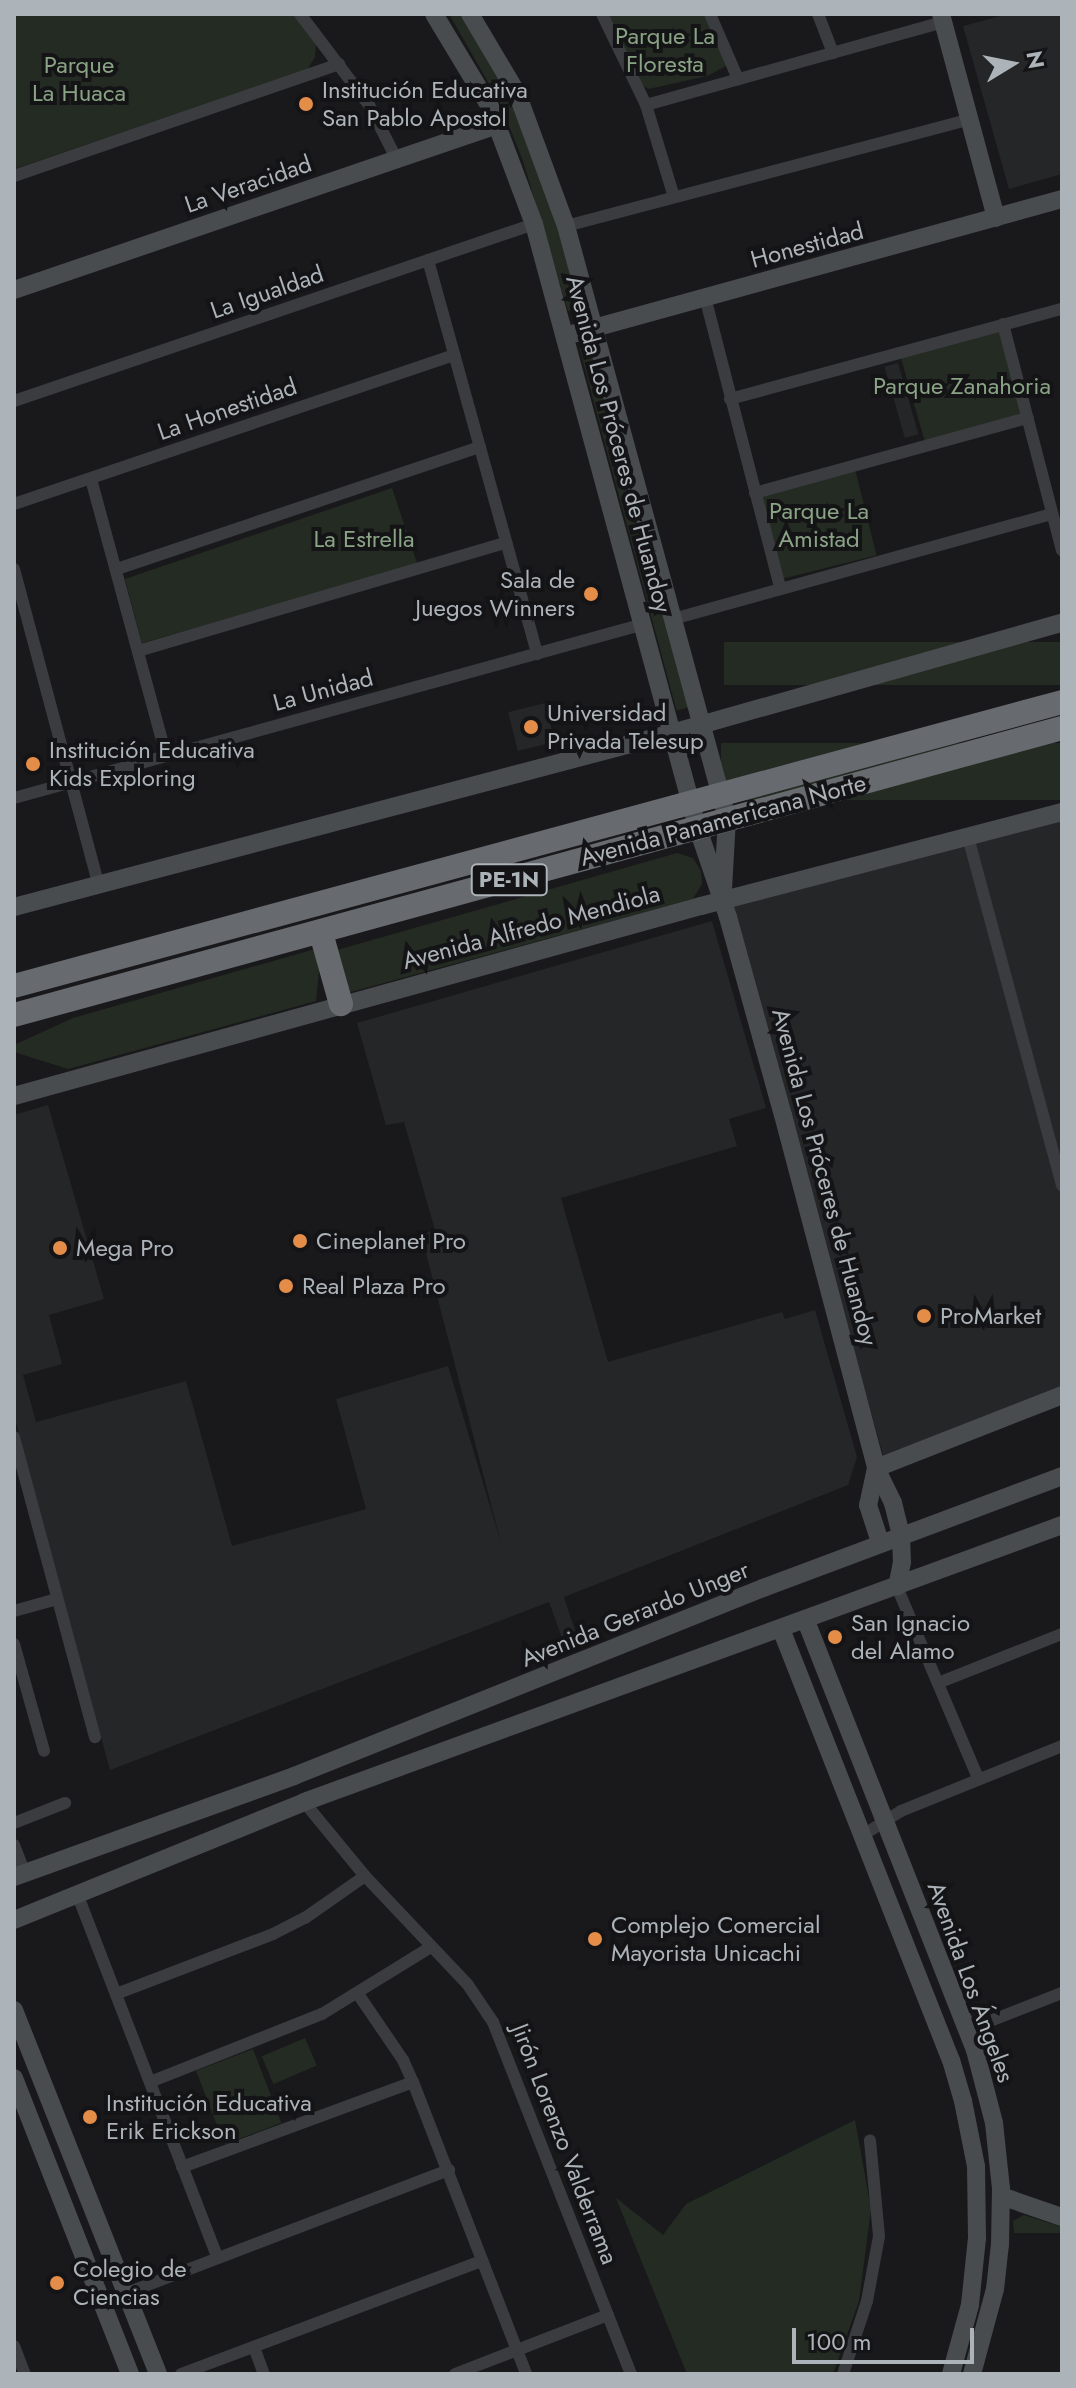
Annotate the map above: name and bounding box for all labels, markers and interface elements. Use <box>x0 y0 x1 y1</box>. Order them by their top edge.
park label: Parque La Floresta <box>615 22 715 78</box>
north arrow <box>972 24 1052 104</box>
text: N <box>1018 48 1053 71</box>
park label: Parque La Huaca <box>32 51 126 107</box>
place label: Institución Educativa San Pablo Apostol <box>322 76 528 132</box>
marker: Institución Educativa San Pablo Apostol <box>297 95 315 113</box>
street label: La Veracidad <box>181 149 315 219</box>
street label: Honestidad <box>747 216 867 274</box>
street label: La Igualdad <box>207 259 327 325</box>
street label: Avenida Los Próceres de Huandoy <box>560 272 678 616</box>
street label: La Honestidad <box>154 372 300 446</box>
park label: Parque Zanahoria <box>873 372 1051 400</box>
park label: Parque La Amistad <box>769 497 869 553</box>
park label: La Estrella <box>314 525 414 553</box>
place label: Sala de Juegos Winners <box>415 566 575 622</box>
marker: Sala de Juegos Winners <box>582 585 600 603</box>
street label: La Unidad <box>270 663 376 717</box>
place label: Universidad Privada Telesup <box>547 699 704 755</box>
marker: Universidad Privada Telesup <box>522 718 540 736</box>
place label: Institución Educativa Kids Exploring <box>49 736 255 792</box>
marker: Institución Educativa Kids Exploring <box>24 755 42 773</box>
street label: Avenida Panamericana Norte <box>577 768 869 872</box>
road number: PE-1N <box>469 862 549 898</box>
street label: Avenida Alfredo Mendiola <box>399 879 663 975</box>
street label: Avenida Los Próceres de Huandoy <box>766 1005 884 1349</box>
place label: Cineplanet Pro <box>316 1227 466 1255</box>
marker: Cineplanet Pro <box>291 1232 309 1250</box>
place label: Mega Pro <box>76 1234 174 1262</box>
marker: Mega Pro <box>51 1239 69 1257</box>
place label: Real Plaza Pro <box>302 1272 446 1300</box>
marker: Real Plaza Pro <box>277 1277 295 1295</box>
place label: ProMarket <box>940 1302 1041 1330</box>
marker: ProMarket <box>915 1307 933 1325</box>
street label: Avenida Gerardo Unger <box>517 1555 753 1673</box>
place label: San Ignacio del Alamo <box>851 1609 970 1665</box>
marker: San Ignacio del Alamo <box>826 1628 844 1646</box>
street label: Avenida Los Ángeles <box>921 1878 1021 2086</box>
place label: Complejo Comercial Mayorista Unicachi <box>611 1911 820 1967</box>
marker: Complejo Comercial Mayorista Unicachi <box>586 1930 604 1948</box>
street label: Jirón Lorenzo Valderrama <box>506 2020 624 2268</box>
place label: Institución Educativa Erik Erickson <box>106 2089 312 2145</box>
marker: Institución Educativa Erik Erickson <box>81 2108 99 2126</box>
place label: Colegio de Ciencias <box>73 2255 187 2311</box>
marker: Colegio de Ciencias <box>48 2274 66 2292</box>
scale bar <box>796 2312 978 2362</box>
text: 100 m <box>806 2324 872 2359</box>

